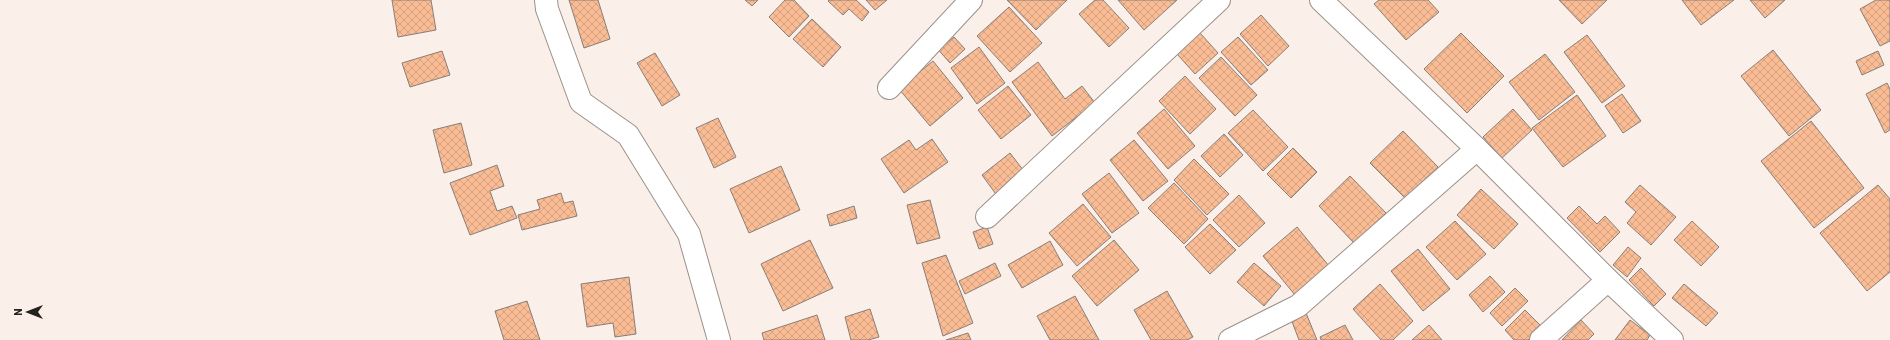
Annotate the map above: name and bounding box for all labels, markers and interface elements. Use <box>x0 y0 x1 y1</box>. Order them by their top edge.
north arrow <box>8 292 48 332</box>
text: N <box>11 308 24 316</box>

